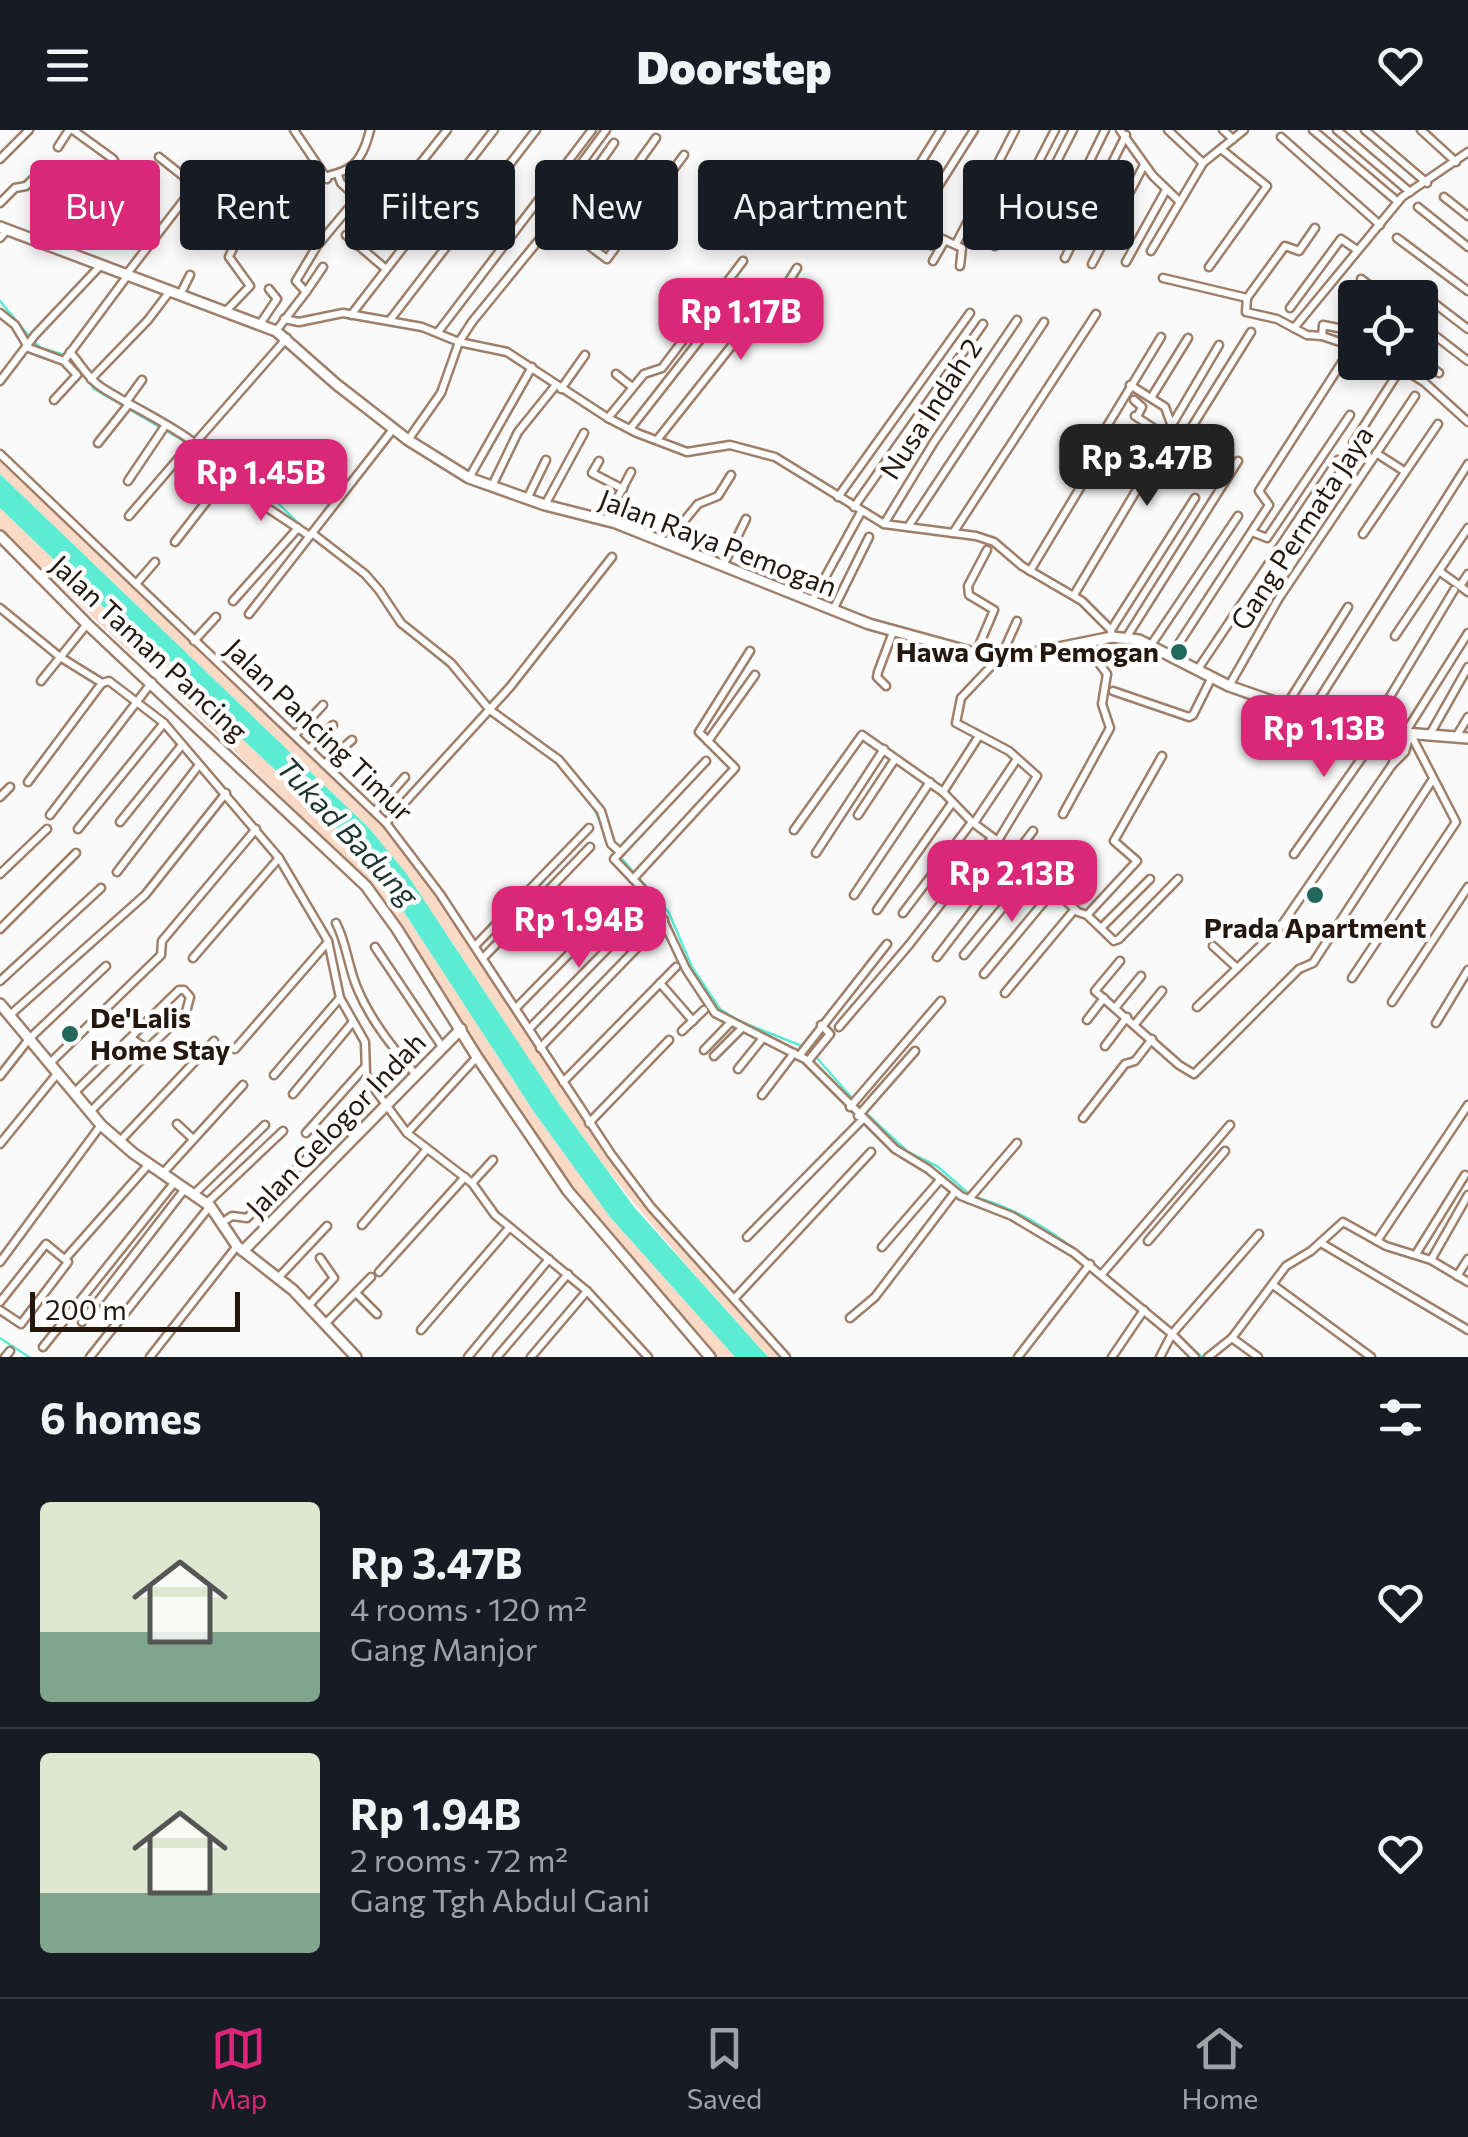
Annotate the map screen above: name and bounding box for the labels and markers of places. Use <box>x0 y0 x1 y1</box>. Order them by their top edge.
pin: Rp 1.17B <box>638 278 844 363</box>
pin: Rp 3.47B <box>1044 424 1250 509</box>
pin: Rp 1.45B <box>158 439 364 524</box>
place label: Hawa Gym Pemogan <box>896 634 1159 668</box>
marker: Hawa Gym Pemogan <box>1168 641 1190 663</box>
pin: Rp 1.13B <box>1221 695 1427 780</box>
pin: Rp 2.13B <box>909 840 1115 925</box>
marker: Prada Apartment <box>1304 884 1326 906</box>
pin: Rp 1.94B <box>476 886 682 971</box>
place label: Prada Apartment <box>1204 910 1427 944</box>
place label: De'Lalis Home Stay <box>90 1000 230 1066</box>
marker: De'Lalis Home Stay <box>59 1023 81 1045</box>

